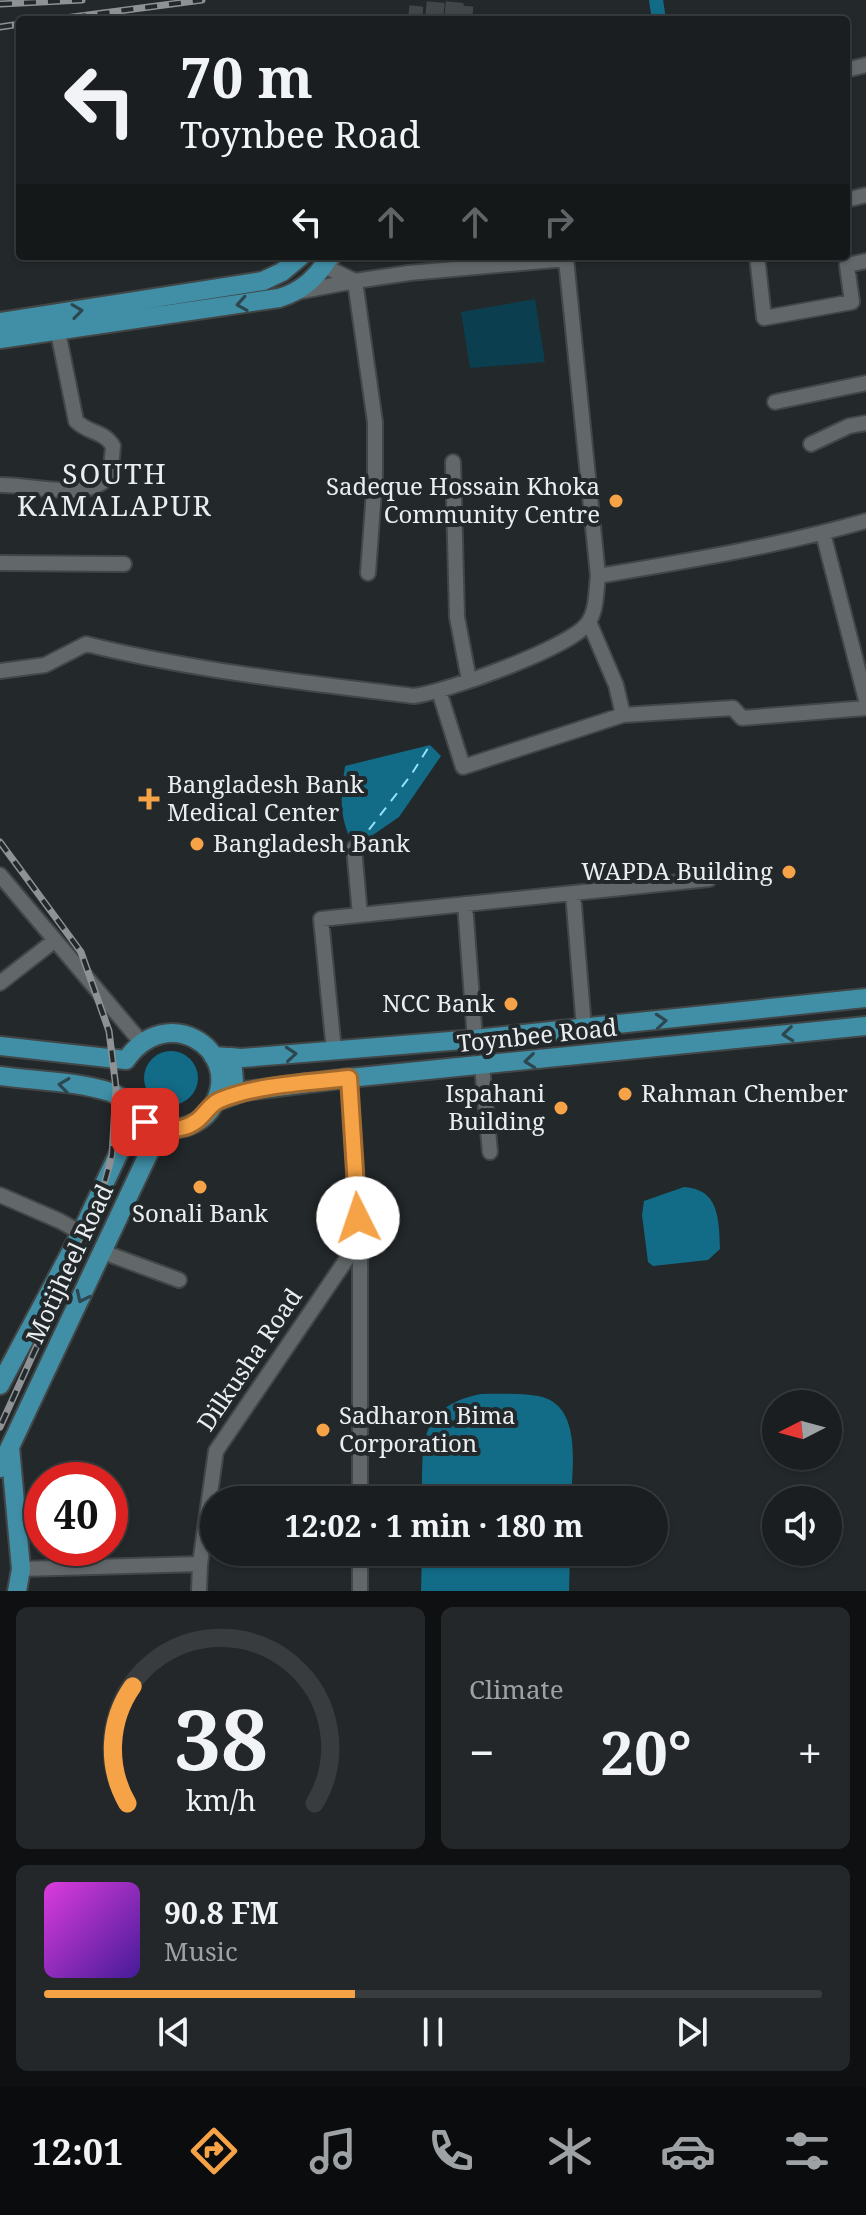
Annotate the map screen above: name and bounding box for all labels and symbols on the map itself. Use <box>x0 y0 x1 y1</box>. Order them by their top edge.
one-way arrow <box>235 295 248 312</box>
one-way arrow <box>70 303 84 320</box>
district label: SOUTH KAMALAPUR <box>17 454 213 524</box>
place label: Sadeque Hossain Khoka Community Centre <box>326 469 600 530</box>
marker: Sadeque Hossain Khoka Community Centre <box>607 492 625 510</box>
place label: Bangladesh Bank Medical Center <box>167 767 365 828</box>
marker: Bangladesh Bank Medical Center <box>138 788 160 810</box>
place label: Bangladesh Bank <box>213 826 411 859</box>
marker: Bangladesh Bank <box>188 835 206 853</box>
place label: WAPDA Building <box>581 854 773 887</box>
marker: WAPDA Building <box>780 863 798 881</box>
place label: NCC Bank <box>382 986 496 1019</box>
marker: NCC Bank <box>502 995 520 1013</box>
street label: Toynbee Road <box>455 1010 619 1059</box>
one-way arrow <box>655 1013 668 1030</box>
one-way arrow <box>781 1025 794 1042</box>
one-way arrow <box>285 1046 298 1063</box>
one-way arrow <box>523 1052 536 1069</box>
one-way arrow <box>58 1076 71 1093</box>
place label: Ispahani Building <box>445 1076 545 1137</box>
place label: Rahman Chember <box>641 1076 848 1109</box>
marker: Rahman Chember <box>616 1085 634 1103</box>
pin <box>111 1088 179 1156</box>
marker: Ispahani Building <box>552 1099 570 1117</box>
position arrow <box>316 1176 400 1260</box>
street label: Motijheel Road <box>17 1178 120 1348</box>
marker: Sonali Bank <box>191 1178 209 1196</box>
place label: Sonali Bank <box>132 1196 269 1229</box>
street label: Dilkusha Road <box>189 1281 309 1437</box>
one-way arrow <box>76 1288 92 1303</box>
north arrow <box>762 1390 842 1470</box>
place label: Sadharon Bima Corporation <box>339 1398 516 1459</box>
marker: Sadharon Bima Corporation <box>314 1421 332 1439</box>
speed limit sign: 40 <box>24 1462 128 1566</box>

